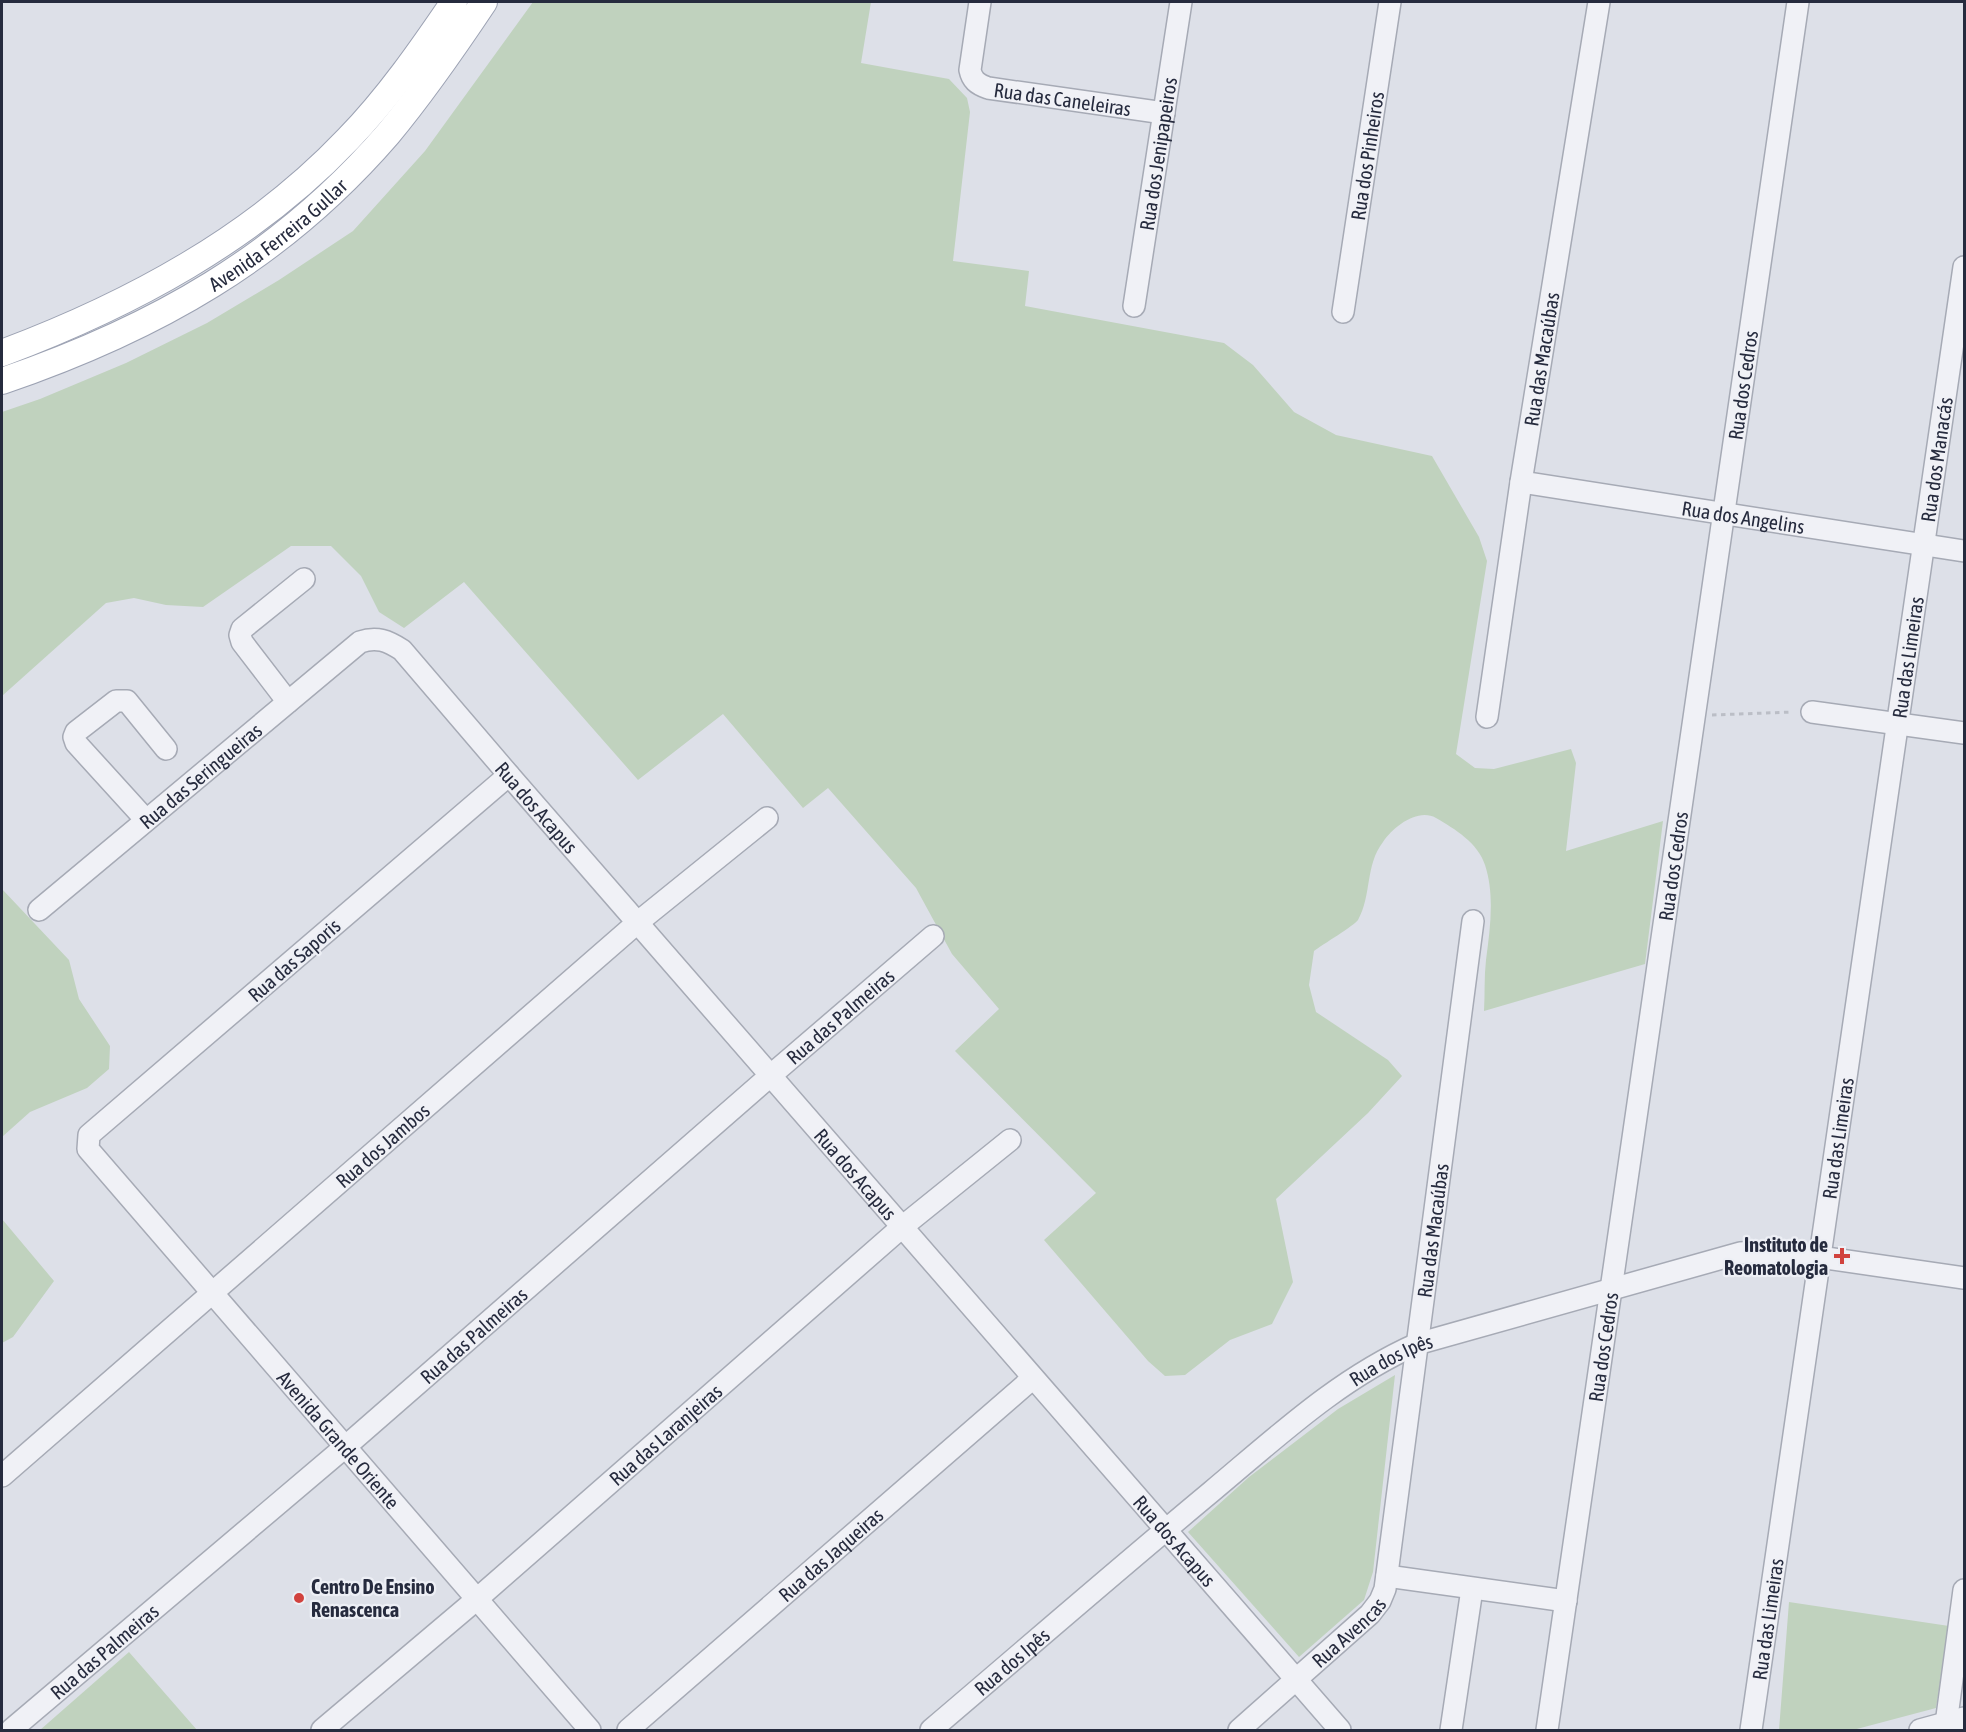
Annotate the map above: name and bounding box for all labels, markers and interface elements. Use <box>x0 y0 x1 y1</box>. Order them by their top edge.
street label: Rua dos Jenipapeiros <box>1134 76 1181 232</box>
street label: Rua das Caneleiras <box>993 77 1133 120</box>
street label: Rua dos Pinheiros <box>1346 90 1388 222</box>
street label: Avenida Ferreira Gullar <box>204 173 352 295</box>
street label: Rua das Macaúbas <box>1519 290 1563 428</box>
street label: Rua dos Cedros <box>1723 329 1762 441</box>
street label: Rua dos Manacás <box>1916 395 1956 523</box>
street label: Rua dos Angelins <box>1680 496 1806 538</box>
street label: Rua das Limeiras <box>1887 595 1927 720</box>
street label: Rua das Seringueiras <box>135 718 266 833</box>
street label: Rua dos Acapus <box>491 757 583 857</box>
street label: Rua dos Cedros <box>1653 810 1692 922</box>
street label: Rua das Saporis <box>243 914 345 1006</box>
street label: Rua das Palmeiras <box>781 964 898 1069</box>
street label: Rua das Limeiras <box>1817 1076 1857 1201</box>
street label: Rua dos Jambos <box>331 1098 434 1192</box>
street label: Rua dos Acapus <box>810 1124 902 1224</box>
street label: Rua das Macaúbas <box>1412 1162 1452 1299</box>
place label: Instituto de Reomatologia <box>1724 1233 1828 1279</box>
marker: Instituto de Reomatologia <box>1833 1247 1851 1265</box>
street label: Rua das Palmeiras <box>415 1282 531 1388</box>
street label: Rua dos Cedros <box>1583 1291 1622 1403</box>
street label: Rua dos Ipês <box>1345 1329 1435 1390</box>
street label: Avenida Grande Oriente <box>273 1366 405 1513</box>
street label: Rua das Laranjeiras <box>604 1379 726 1490</box>
street label: Rua dos Acapus <box>1129 1490 1221 1591</box>
street label: Rua das Jaqueiras <box>773 1503 887 1606</box>
street label: Rua das Limeiras <box>1747 1557 1787 1682</box>
place label: Centro De Ensino Renascenca <box>311 1575 435 1621</box>
marker: Centro De Ensino Renascenca <box>292 1591 306 1605</box>
street label: Rua Avencas <box>1307 1593 1390 1672</box>
street label: Rua das Palmeiras <box>45 1599 163 1703</box>
street label: Rua dos Ipês <box>969 1623 1054 1700</box>

